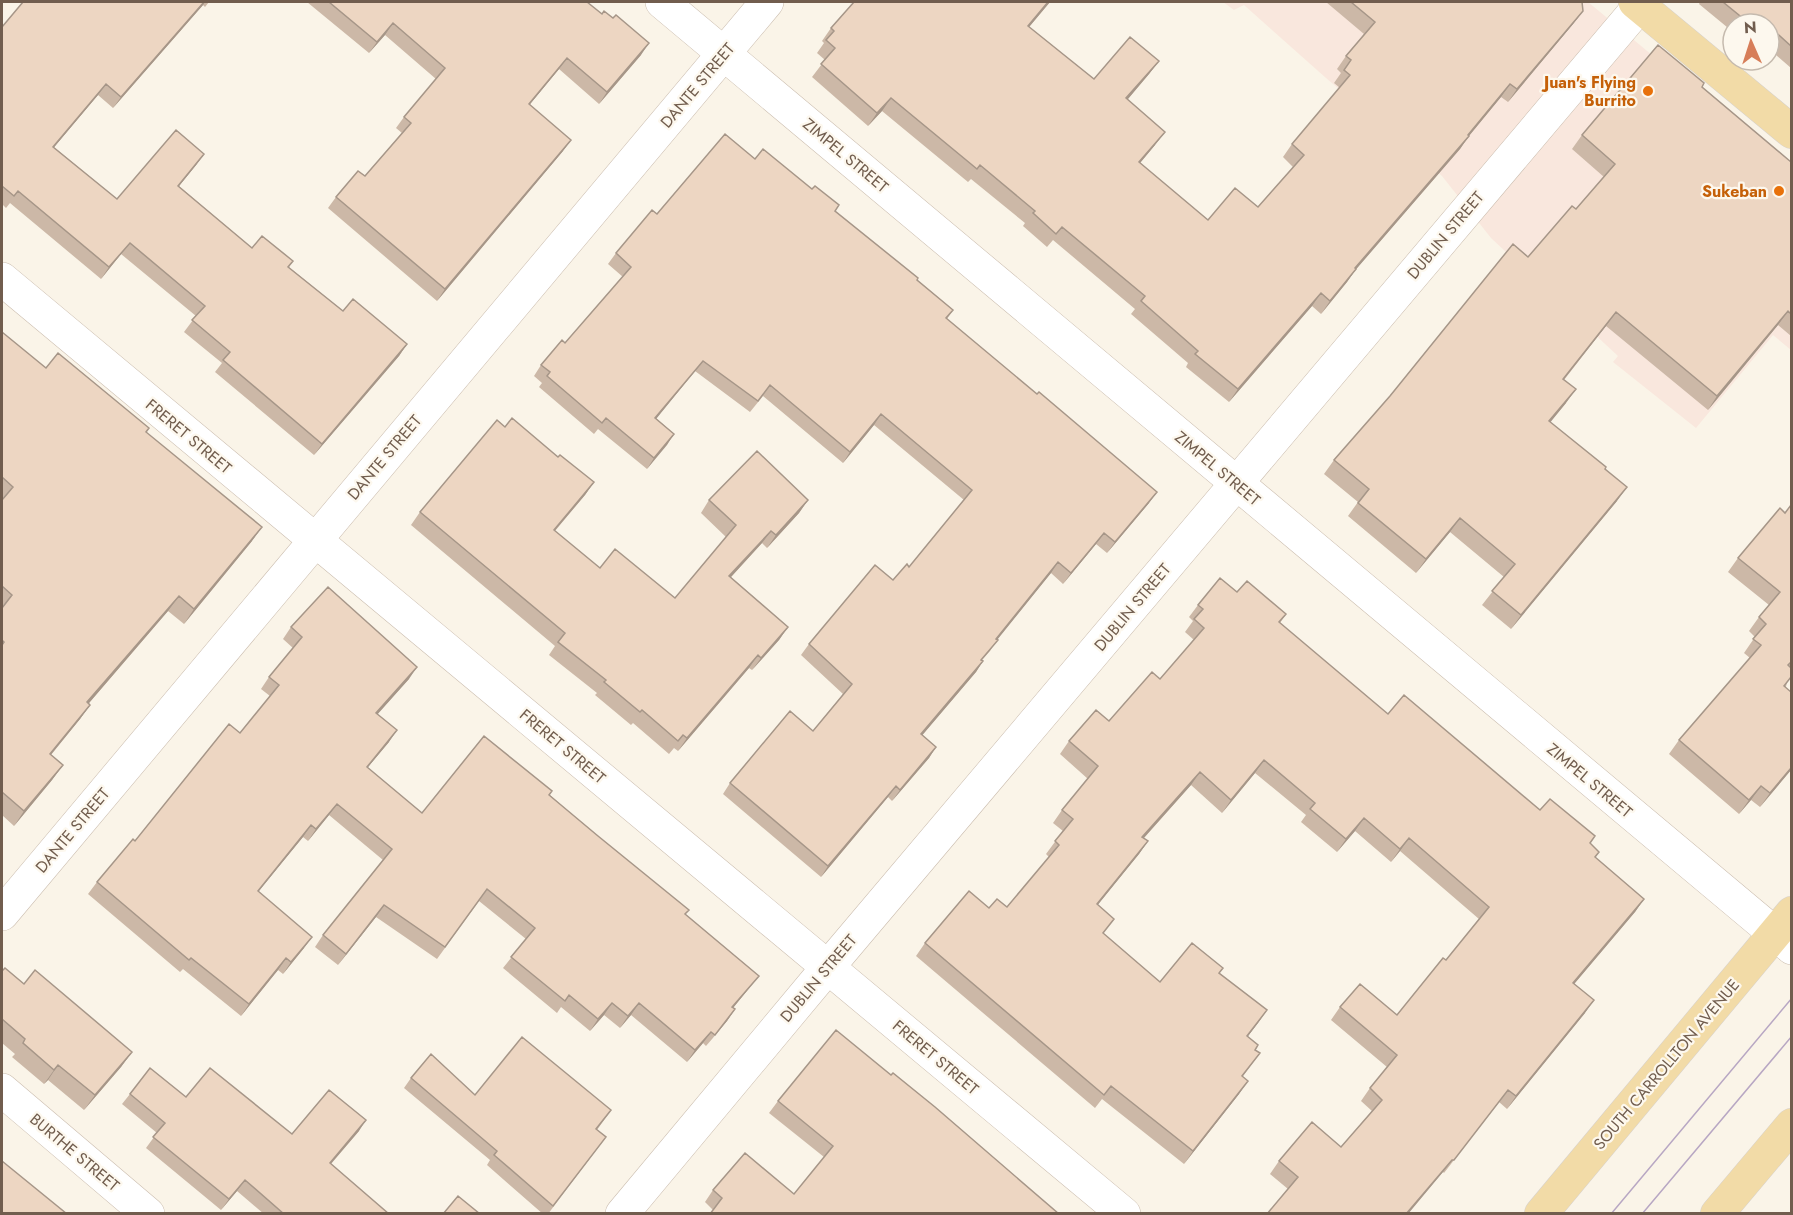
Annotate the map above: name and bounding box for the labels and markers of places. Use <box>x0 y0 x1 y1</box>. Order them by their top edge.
place label: Juan's Flying Burrito <box>1541 71 1636 112</box>
marker: Juan's Flying Burrito <box>1641 84 1655 98</box>
place label: Sukeban <box>1702 180 1767 203</box>
marker: Sukeban <box>1772 184 1786 198</box>

